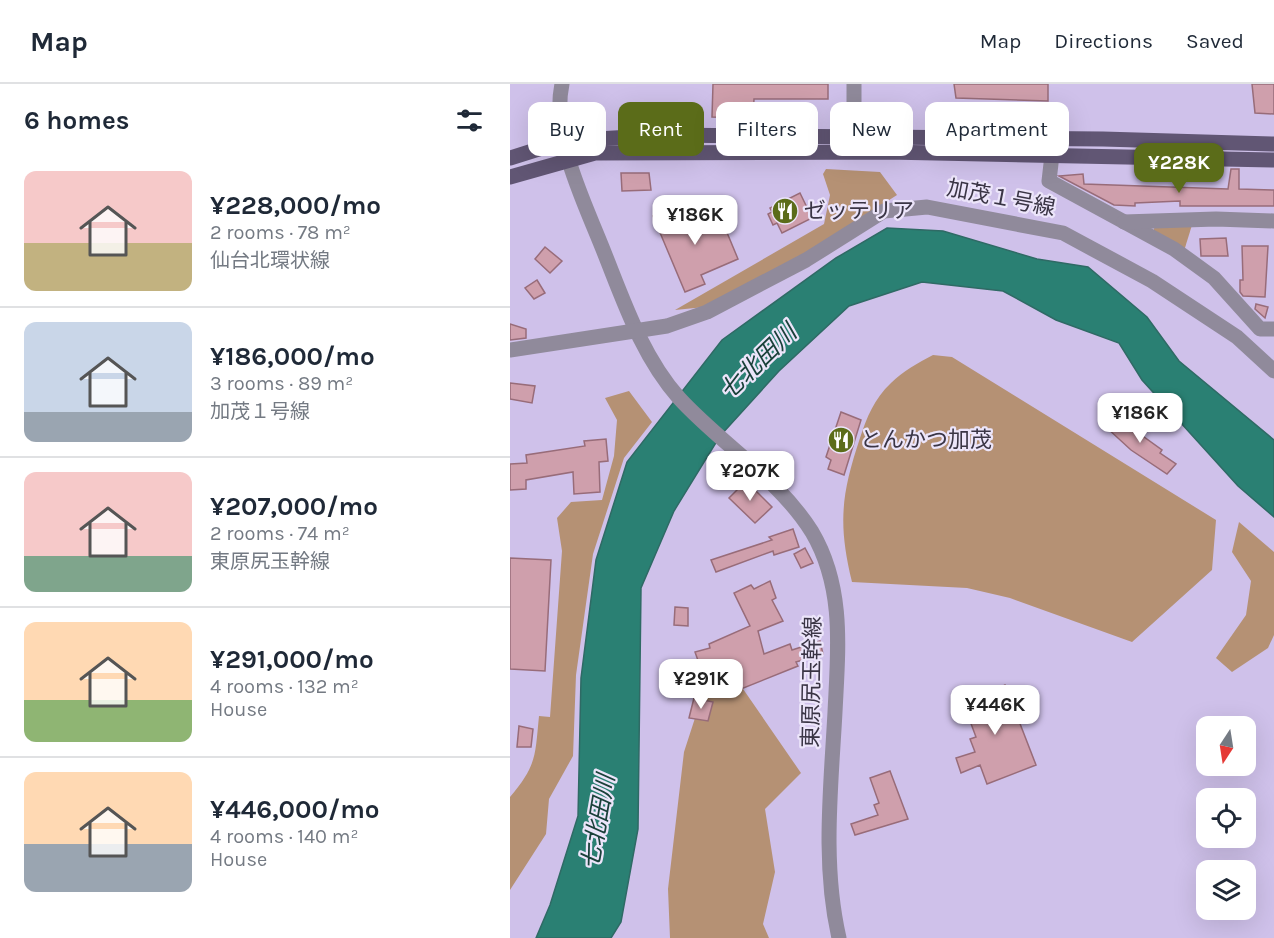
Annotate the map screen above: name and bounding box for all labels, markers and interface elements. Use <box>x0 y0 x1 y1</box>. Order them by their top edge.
text: Map <box>30 25 88 58</box>
text: Map <box>980 29 1021 53</box>
text: Directions <box>1054 29 1153 53</box>
text: Saved <box>1186 29 1244 53</box>
chip: Buy <box>528 102 606 156</box>
chip: Rent <box>618 102 704 156</box>
chip: Filters <box>716 102 818 156</box>
chip: New <box>830 102 913 156</box>
chip: Apartment <box>925 102 1069 156</box>
icon: filters <box>453 104 486 137</box>
text: 6 homes <box>24 105 129 136</box>
pin: ¥228K <box>1137 143 1221 194</box>
text: ¥228K <box>1148 151 1210 174</box>
street label: 加茂１号線 <box>945 175 1057 221</box>
text: ¥228,000/mo <box>210 190 381 221</box>
icon: home <box>72 195 144 267</box>
pin: ¥186K <box>653 195 737 246</box>
restaurant icon: ゼッテリア <box>770 196 800 226</box>
place label: ゼッテリア <box>804 198 914 224</box>
text: ¥186K <box>666 203 724 226</box>
text: 2 rooms · 78 m² <box>210 221 351 244</box>
text: 仙台北環状線 <box>210 249 330 272</box>
water label: 七北田川 <box>714 317 804 405</box>
text: ¥186,000/mo <box>210 341 375 372</box>
icon: home <box>72 346 144 418</box>
text: 3 rooms · 89 m² <box>210 372 353 395</box>
pin: ¥186K <box>1098 393 1182 444</box>
text: 加茂１号線 <box>210 400 310 423</box>
text: ¥186K <box>1111 401 1169 424</box>
restaurant icon: とんかつ加茂 <box>826 425 856 455</box>
place label: とんかつ加茂 <box>860 427 992 453</box>
pin: ¥207K <box>708 451 792 502</box>
text: ¥207K <box>720 459 780 482</box>
text: ¥207,000/mo <box>210 491 378 522</box>
icon: home <box>72 496 144 568</box>
text: 2 rooms · 74 m² <box>210 522 350 545</box>
text: 東原尻玉幹線 <box>210 550 330 573</box>
street label: 東原尻玉幹線 <box>798 616 826 748</box>
text: ¥291,000/mo <box>210 644 374 675</box>
icon: home <box>72 646 144 718</box>
pin: ¥291K <box>659 659 743 710</box>
text: ¥291K <box>673 667 729 690</box>
text: 4 rooms · 132 m² <box>210 675 359 698</box>
pin: ¥446K <box>953 685 1037 736</box>
text: ¥446K <box>965 693 1025 716</box>
text: House <box>210 698 267 721</box>
north arrow <box>1196 716 1256 776</box>
map controls <box>1196 716 1256 920</box>
water label: 七北田川 <box>576 769 621 872</box>
button: locate <box>1196 788 1256 848</box>
text: ¥446,000/mo <box>210 794 380 825</box>
icon: home <box>72 796 144 868</box>
text: 4 rooms · 140 m² <box>210 825 358 848</box>
text: House <box>210 848 267 871</box>
button: layers <box>1196 860 1256 920</box>

